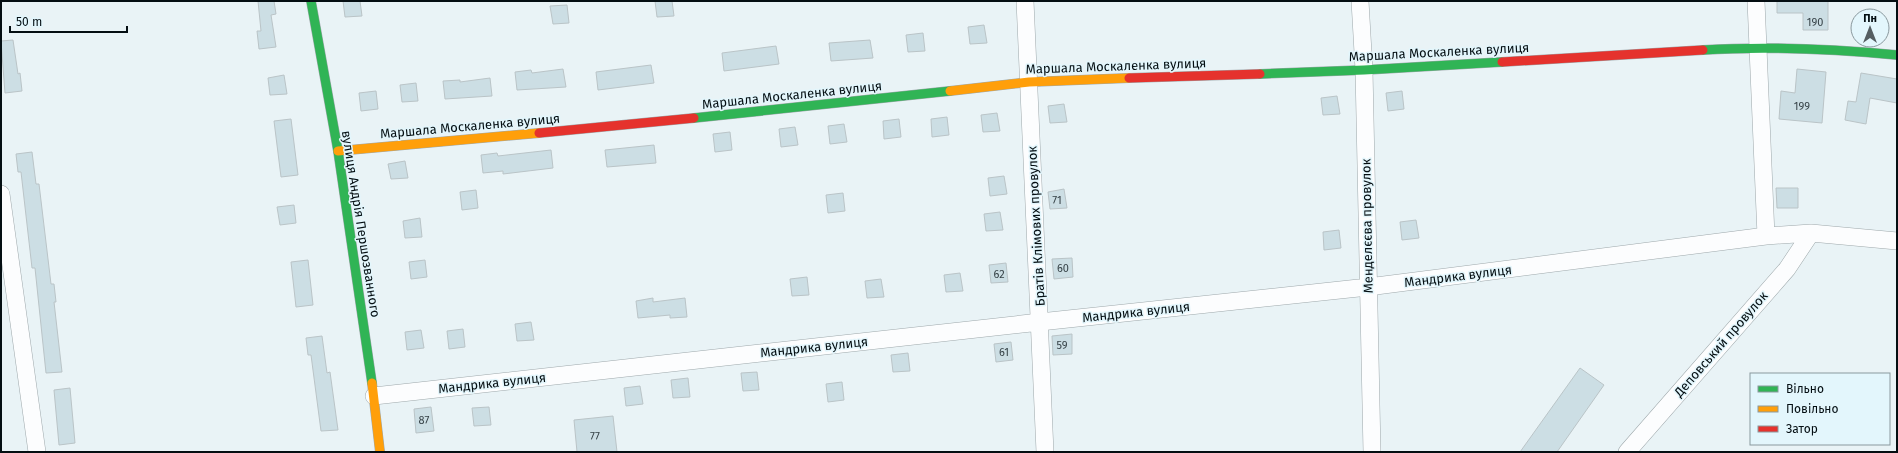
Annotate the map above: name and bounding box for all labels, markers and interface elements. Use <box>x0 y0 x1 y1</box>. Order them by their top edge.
scale bar <box>10 8 127 34</box>
north arrow <box>1850 8 1890 48</box>
text: Пн <box>1863 12 1877 25</box>
text: 50 m <box>16 15 42 29</box>
house number: 190 <box>1807 16 1823 29</box>
street label: Маршала Москаленка вулиця <box>1348 40 1530 64</box>
street label: Маршала Москаленка вулиця <box>1025 55 1207 77</box>
street label: Маршала Москаленка вулиця <box>701 78 883 112</box>
house number: 199 <box>1794 100 1810 113</box>
street label: Маршала Москаленка вулиця <box>379 111 561 141</box>
street label: вулиця Андрія Першозванного <box>339 129 383 319</box>
street label: Братів Клімових провулок <box>1024 145 1048 307</box>
street label: Менделєєва провулок <box>1358 158 1376 294</box>
house number: 71 <box>1052 194 1062 207</box>
house number: 60 <box>1057 262 1069 275</box>
street label: Мандрика вулиця <box>1403 262 1513 290</box>
house number: 62 <box>993 268 1005 281</box>
street label: Деповський провулок <box>1671 288 1771 400</box>
street label: Мандрика вулиця <box>1081 299 1191 325</box>
street label: Мандрика вулиця <box>759 334 869 360</box>
house number: 59 <box>1056 339 1068 352</box>
house number: 61 <box>999 346 1009 359</box>
street label: Мандрика вулиця <box>437 370 547 396</box>
legend <box>1750 373 1890 445</box>
text: Вільно <box>1786 382 1824 396</box>
text: Повільно <box>1786 402 1839 416</box>
house number: 87 <box>419 414 430 427</box>
text: Затор <box>1786 422 1818 436</box>
house number: 77 <box>590 430 600 443</box>

